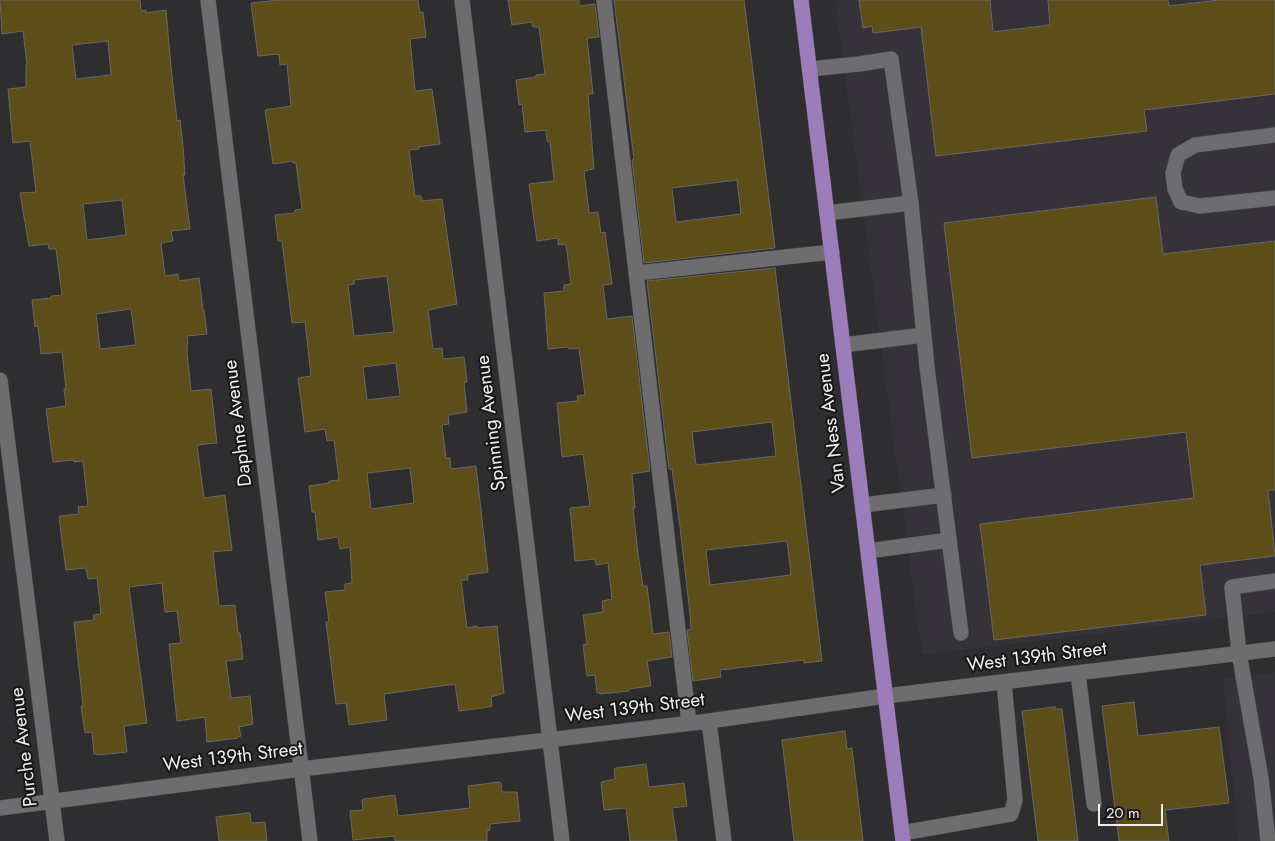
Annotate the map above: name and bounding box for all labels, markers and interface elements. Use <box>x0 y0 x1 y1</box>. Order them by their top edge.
street label: Van Ness Avenue <box>812 352 852 494</box>
street label: Spinning Avenue <box>472 354 512 492</box>
street label: Daphne Avenue <box>220 358 258 488</box>
street label: West 139th Street <box>966 638 1108 678</box>
street label: Purche Avenue <box>6 686 44 808</box>
street label: West 139th Street <box>564 689 706 729</box>
street label: West 139th Street <box>162 738 304 778</box>
scale bar <box>1100 794 1165 826</box>
text: 20 m <box>1106 802 1140 824</box>

